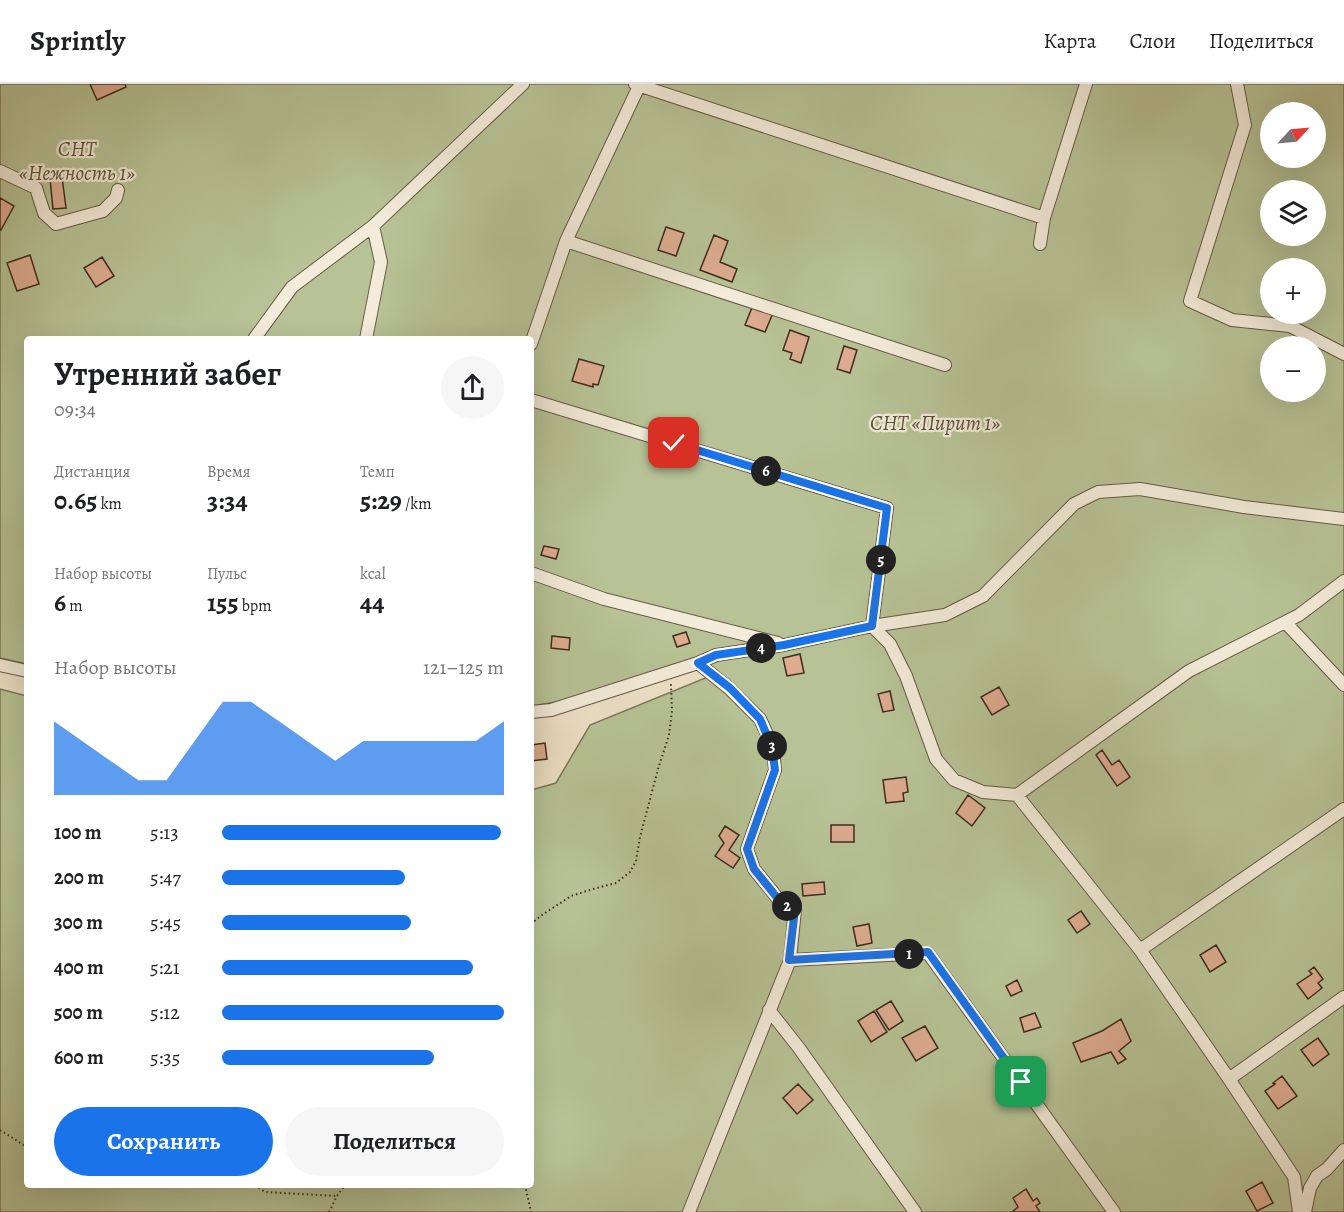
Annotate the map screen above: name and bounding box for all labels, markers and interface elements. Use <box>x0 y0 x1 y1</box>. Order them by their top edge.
text: Sprintly <box>30 22 125 60</box>
text: Карта <box>1043 27 1096 55</box>
text: Слои <box>1129 27 1176 55</box>
text: Поделиться <box>1209 27 1314 55</box>
north arrow <box>1260 102 1326 168</box>
map controls <box>1260 102 1326 402</box>
park label: СНТ «Нежность 1» <box>19 135 135 187</box>
button: layers <box>1260 180 1326 246</box>
button: + <box>1260 258 1326 324</box>
button: − <box>1260 336 1326 402</box>
text: Утренний забег <box>54 351 281 396</box>
button: share <box>441 356 504 419</box>
text: 09:34 <box>54 396 96 423</box>
park label: СНТ «Пирит 1» <box>870 409 1000 437</box>
pin <box>648 417 699 468</box>
icon: check <box>657 426 690 459</box>
pin: 6 <box>751 456 781 486</box>
text: 6 <box>762 460 770 482</box>
text: Дистанция <box>54 461 130 483</box>
text: Время <box>207 461 251 483</box>
text: Темп <box>360 461 395 483</box>
text: 0.65 <box>54 483 97 518</box>
text: 3:34 <box>207 483 248 518</box>
text: 5:29 <box>360 483 402 518</box>
text: km <box>97 493 122 515</box>
text: /km <box>402 493 432 515</box>
pin: 5 <box>866 545 896 575</box>
text: 5 <box>878 549 884 571</box>
text: Набор высоты <box>54 563 152 585</box>
text: Пульс <box>207 563 247 585</box>
text: kcal <box>360 563 386 585</box>
text: 6 <box>54 585 66 620</box>
text: 155 <box>207 585 239 620</box>
text: 44 <box>360 585 384 620</box>
text: m <box>66 595 83 617</box>
text: bpm <box>239 595 272 617</box>
pin: 4 <box>746 633 776 663</box>
text: 4 <box>757 637 765 659</box>
text: Набор высоты <box>54 654 177 681</box>
text: 121–125 m <box>423 654 504 681</box>
pin: 3 <box>757 731 787 761</box>
text: 3 <box>769 735 775 757</box>
text: 100 m <box>54 819 102 846</box>
text: 5:13 <box>150 819 179 846</box>
text: 200 m <box>54 864 104 891</box>
text: 5:47 <box>150 864 181 891</box>
pin: 2 <box>772 891 802 921</box>
text: 2 <box>783 895 791 917</box>
text: 300 m <box>54 909 103 936</box>
text: 5:45 <box>150 909 181 936</box>
pin: 1 <box>894 939 924 969</box>
text: 1 <box>906 943 912 965</box>
text: 400 m <box>54 954 104 981</box>
text: 5:21 <box>150 954 180 981</box>
text: 500 m <box>54 999 103 1026</box>
text: 5:12 <box>150 999 180 1026</box>
text: 600 m <box>54 1044 104 1071</box>
text: 5:35 <box>150 1044 180 1071</box>
pin <box>995 1056 1046 1107</box>
icon: arrive <box>1004 1065 1037 1098</box>
button: Сохранить <box>54 1107 273 1176</box>
button: Поделиться <box>285 1107 504 1176</box>

